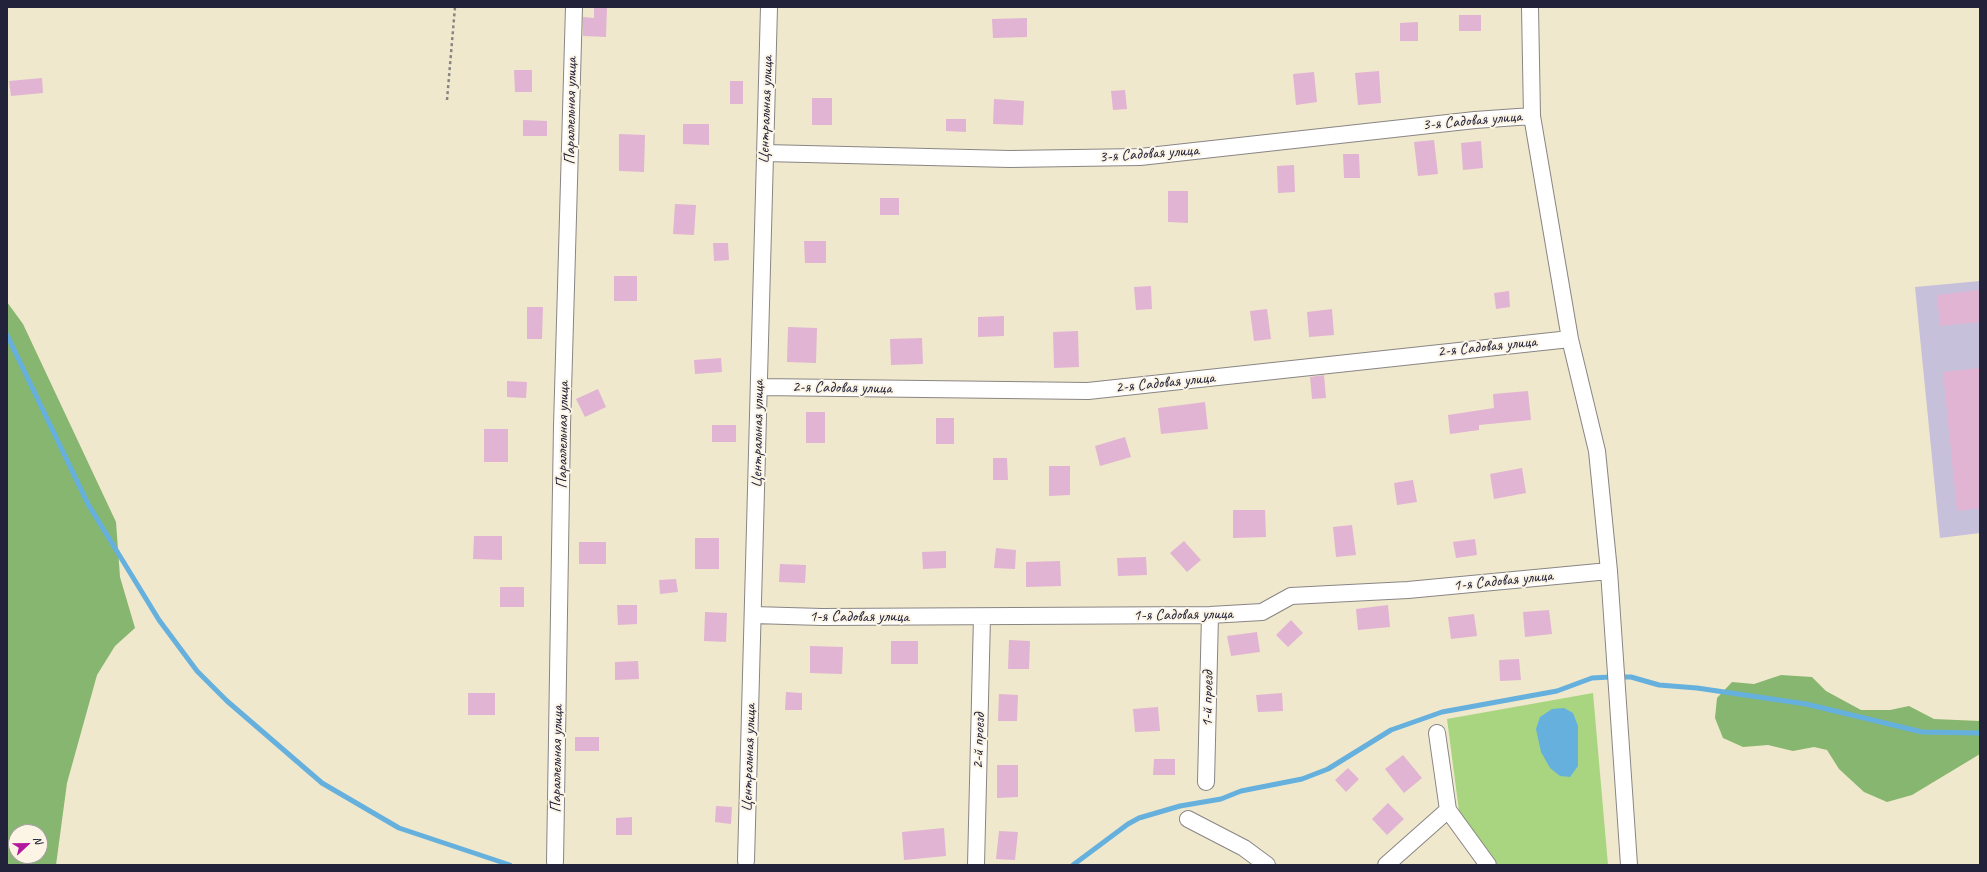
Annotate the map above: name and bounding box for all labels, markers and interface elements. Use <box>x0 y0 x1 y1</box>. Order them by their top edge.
street label: Центральная улица <box>755 56 777 164</box>
street label: Параллельная улица <box>560 57 582 165</box>
street label: 3-я Садовая улица <box>1422 107 1522 135</box>
street label: 3-я Садовая улица <box>1099 141 1199 167</box>
street label: 2-я Садовая улица <box>1436 332 1538 362</box>
street label: 2-я Садовая улица <box>1114 368 1216 398</box>
street label: 2-я Садовая улица <box>792 378 892 398</box>
street label: Центральная улица <box>747 380 769 488</box>
street label: Параллельная улица <box>552 381 574 489</box>
street label: 1-я Садовая улица <box>1452 566 1554 596</box>
street label: 1-я Садовая улица <box>1133 605 1233 625</box>
street label: 1-я Садовая улица <box>809 607 909 627</box>
street label: 1-й проезд <box>1198 671 1218 727</box>
street label: Центральная улица <box>738 704 760 812</box>
street label: Параллельная улица <box>546 705 568 813</box>
street label: 2-й проезд <box>968 713 990 769</box>
north arrow <box>8 824 48 864</box>
text: N <box>30 834 46 846</box>

